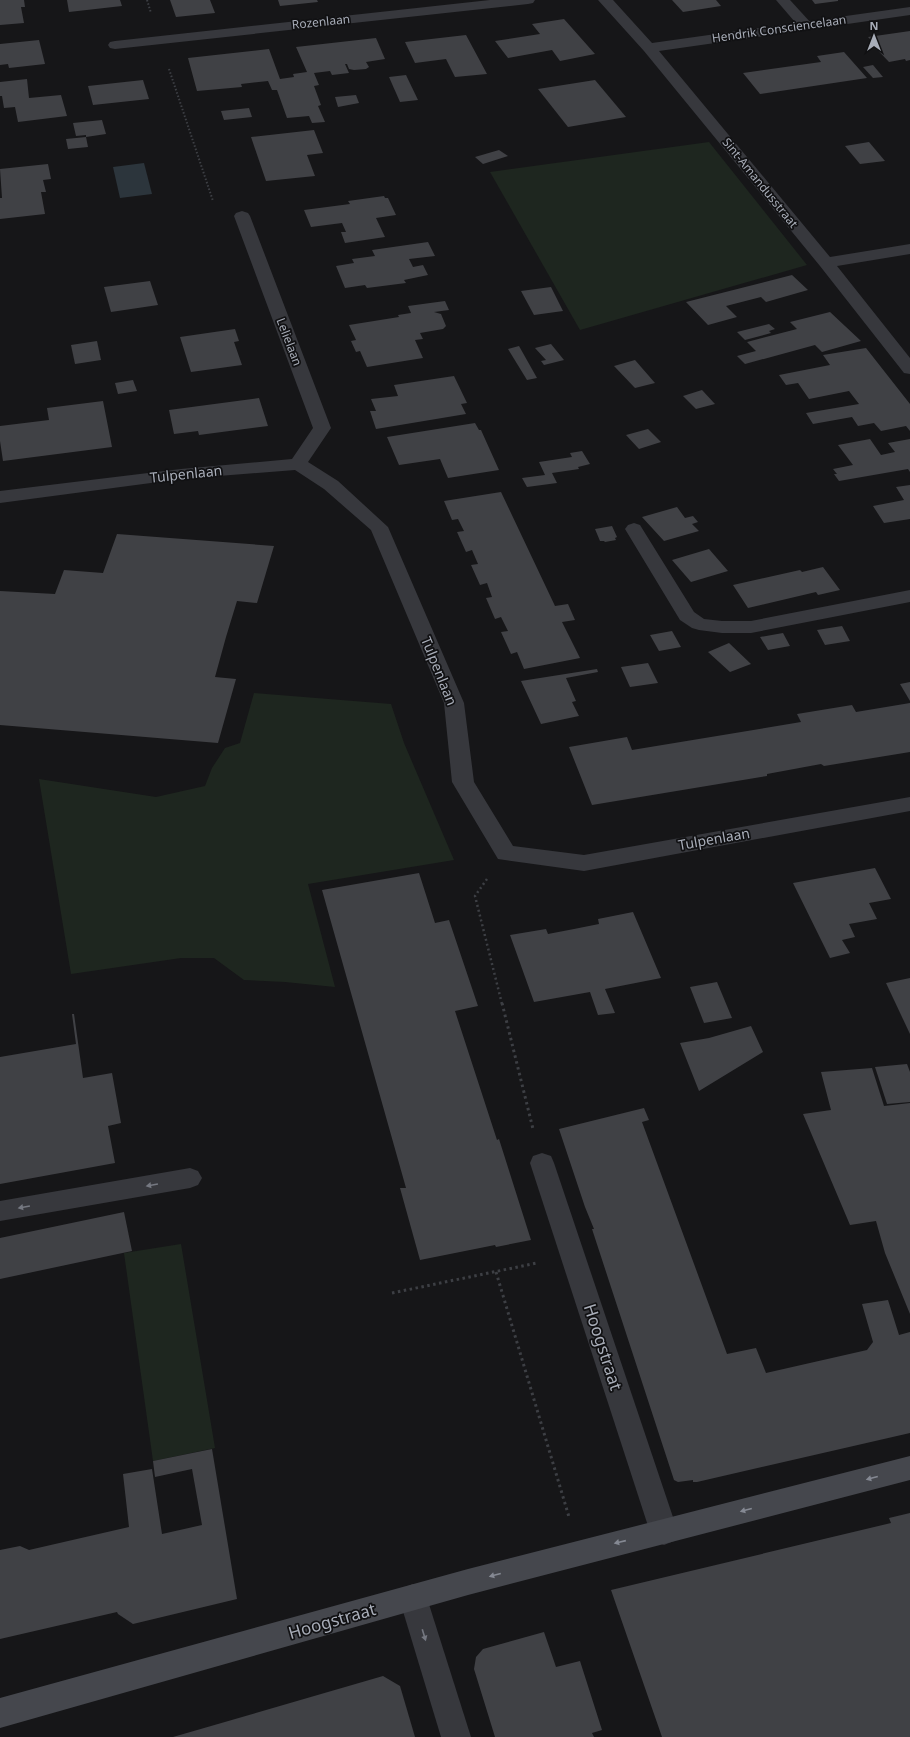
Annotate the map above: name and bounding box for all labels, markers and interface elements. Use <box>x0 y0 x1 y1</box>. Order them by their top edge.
street label: Rozenlaan <box>291 10 351 33</box>
street label: Hendrik Consciencelaan <box>711 11 847 46</box>
north arrow <box>854 16 894 56</box>
text: N <box>870 18 878 33</box>
street label: Sint-Amandusstraat <box>719 134 802 232</box>
street label: Lelielaan <box>273 315 306 368</box>
street label: Tulpenlaan <box>149 460 223 487</box>
street label: Tulpenlaan <box>417 634 462 708</box>
street label: Tulpenlaan <box>677 823 751 854</box>
one-way arrow <box>146 1182 158 1188</box>
one-way arrow <box>18 1204 30 1210</box>
street label: Hoogstraat <box>579 1301 628 1393</box>
one-way arrow <box>866 1475 878 1481</box>
one-way arrow <box>740 1508 753 1514</box>
one-way arrow <box>614 1540 627 1546</box>
one-way arrow <box>488 1572 500 1578</box>
street label: Hoogstraat <box>286 1597 378 1644</box>
one-way arrow <box>422 1630 428 1642</box>

